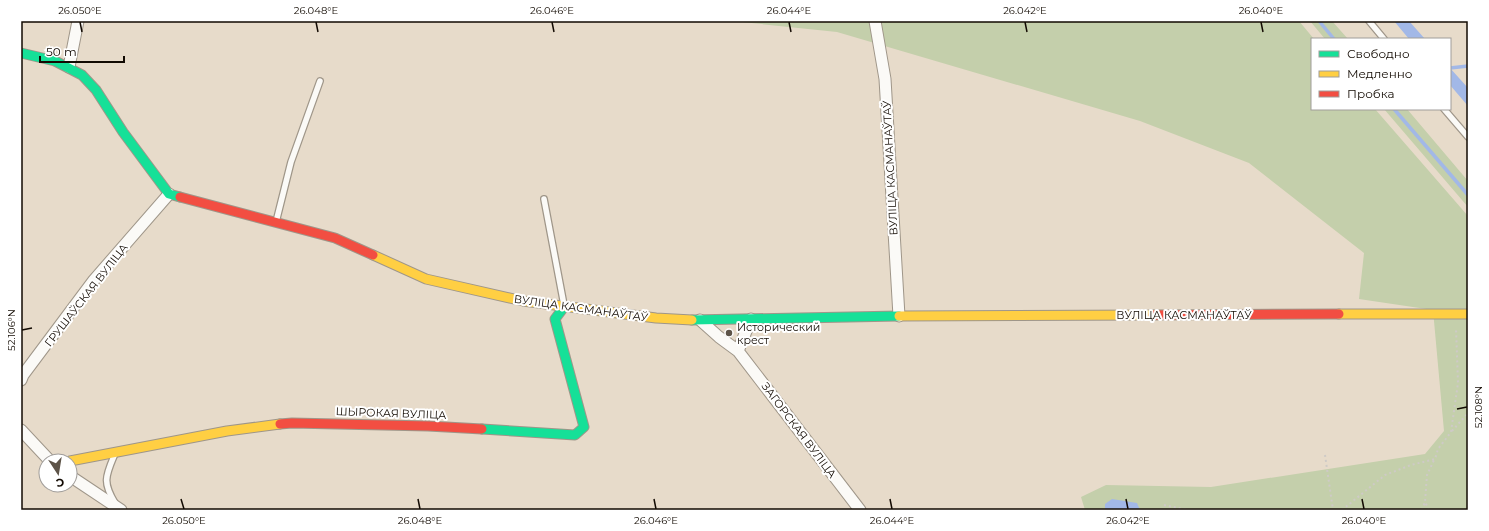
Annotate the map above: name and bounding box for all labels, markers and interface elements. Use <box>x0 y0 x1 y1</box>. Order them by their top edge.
text: 26.050°E <box>58 4 102 17</box>
text: 26.048°E <box>294 4 339 17</box>
text: 26.046°E <box>530 4 574 17</box>
text: 26.044°E <box>767 4 811 17</box>
text: 26.042°E <box>1003 4 1047 17</box>
text: 26.040°E <box>1239 4 1284 17</box>
scale bar <box>40 38 124 64</box>
legend <box>1311 38 1451 110</box>
text: 50 m <box>46 44 77 59</box>
text: Свободно <box>1347 46 1410 61</box>
text: Медленно <box>1347 66 1413 81</box>
text: Пробка <box>1347 86 1395 101</box>
street label: ВУЛІЦА КАСМАНАЎТАЎ <box>879 100 901 236</box>
street label: ГРУШАЎСКАЯ ВУЛІЦА <box>41 240 131 349</box>
street label: ВУЛІЦА КАСМАНАЎТАЎ <box>513 292 649 324</box>
street label: ВУЛІЦА КАСМАНАЎТАЎ <box>1116 308 1252 322</box>
text: 52.106°N <box>5 309 18 351</box>
place label: Исторический крест <box>737 320 820 347</box>
marker: Исторический крест <box>724 328 734 338</box>
street label: ЗАГОРСКАЯ ВУЛІЦА <box>758 379 840 481</box>
text: 52.108°N <box>1472 386 1485 428</box>
street label: ШЫРОКАЯ ВУЛІЦА <box>335 404 447 422</box>
north arrow <box>38 453 78 493</box>
text: С <box>55 475 65 490</box>
text: 26.050°E <box>162 514 206 527</box>
text: 26.048°E <box>398 514 443 527</box>
text: 26.046°E <box>634 514 678 527</box>
text: 26.044°E <box>870 514 914 527</box>
text: 26.042°E <box>1106 514 1150 527</box>
text: 26.040°E <box>1342 514 1387 527</box>

